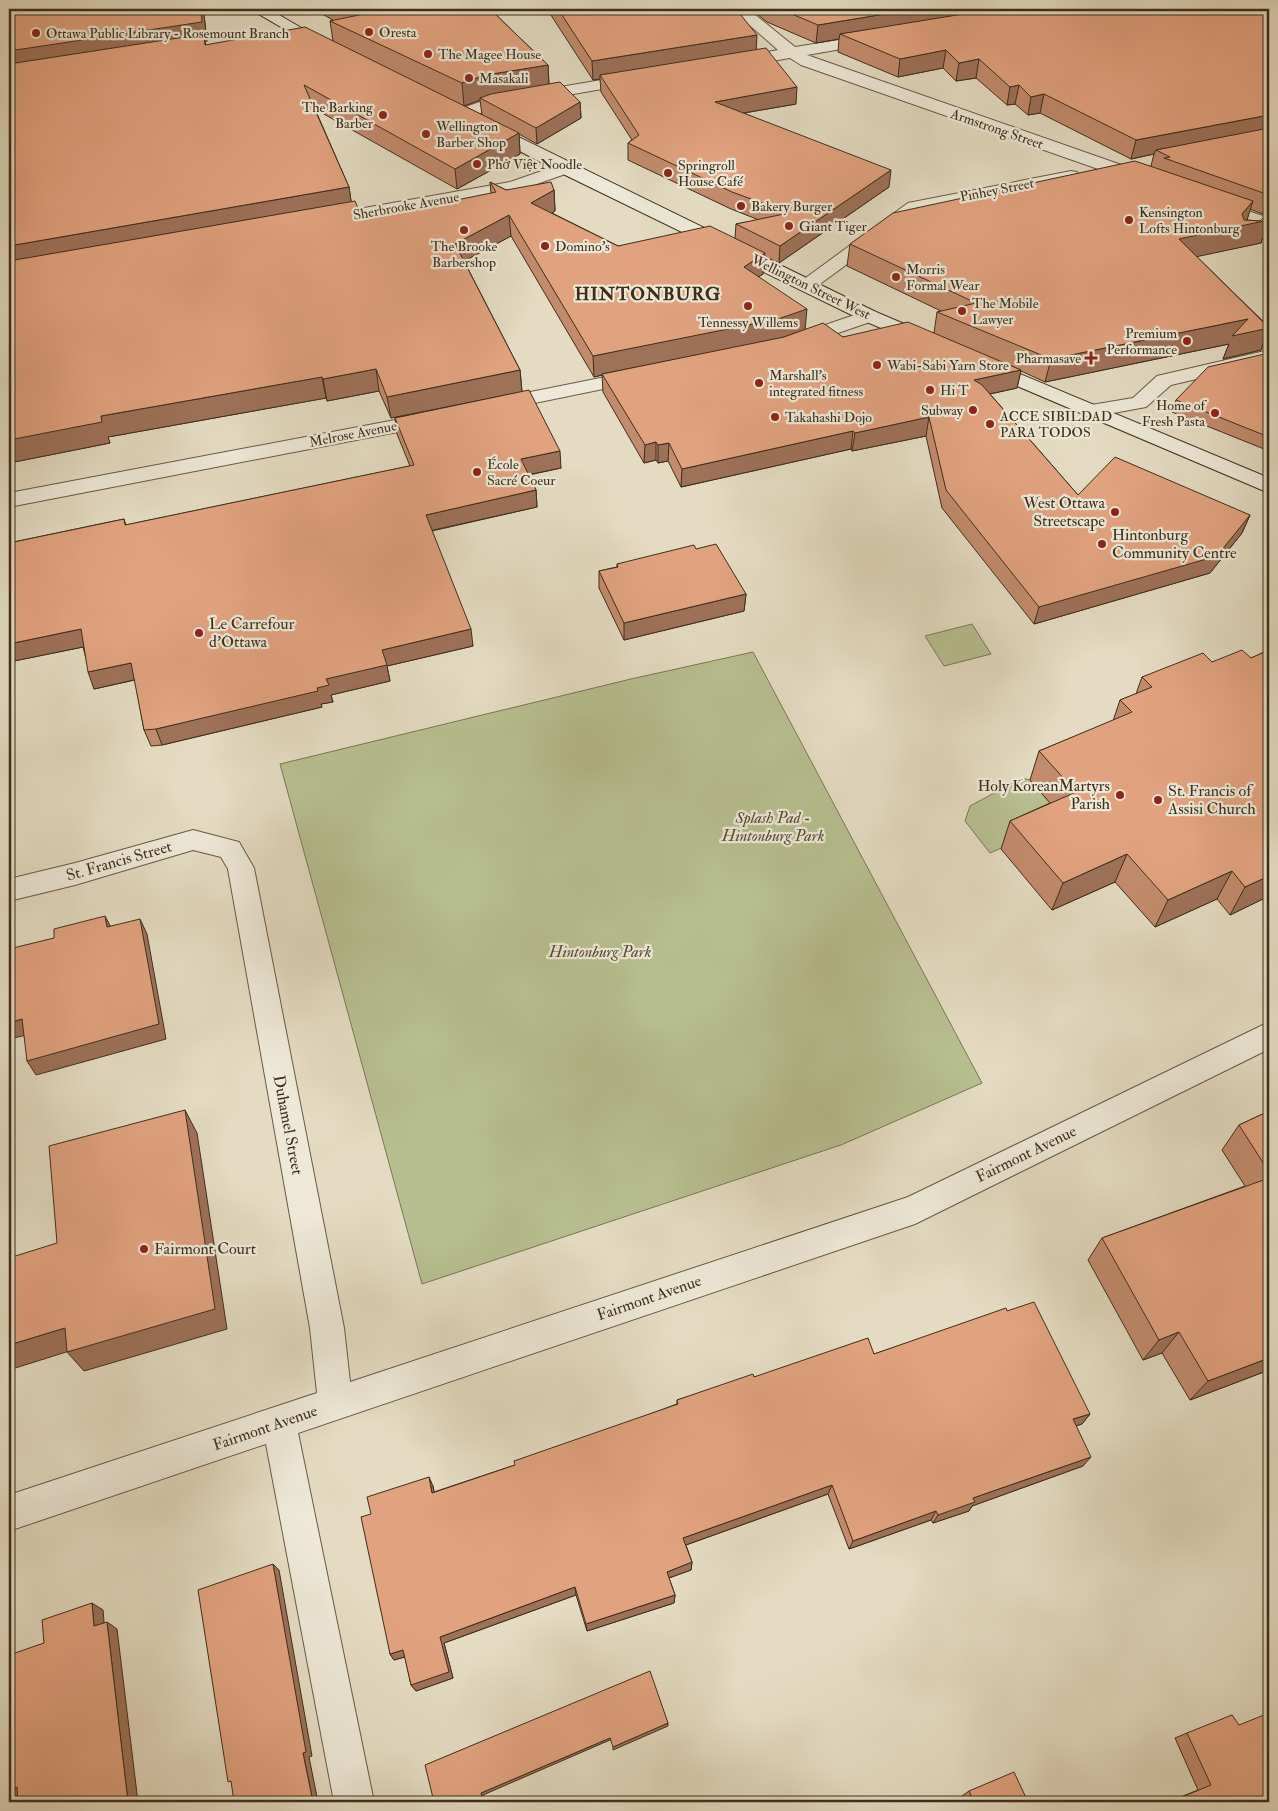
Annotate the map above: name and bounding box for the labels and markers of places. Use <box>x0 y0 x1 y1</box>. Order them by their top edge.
place label: Oresta <box>379 24 417 41</box>
place label: Ottawa Public Library - Rosemount Branch <box>46 25 290 43</box>
marker: Oresta <box>363 26 375 38</box>
marker: Ottawa Public Library - Rosemount Branch <box>30 27 42 39</box>
place label: The Magee House <box>438 46 541 63</box>
marker: The Magee House <box>422 48 434 60</box>
place label: Masakali <box>479 70 529 87</box>
marker: Masakali <box>463 72 475 84</box>
place label: The Barking Barber <box>302 99 374 132</box>
marker: The Barking Barber <box>377 109 389 121</box>
place label: Wellington Barber Shop <box>435 118 506 152</box>
marker: Wellington Barber Shop <box>420 128 432 140</box>
place label: Phở Việt Noodle <box>487 156 582 173</box>
place label: Springroll House Café <box>678 157 743 190</box>
marker: Phở Việt Noodle <box>471 158 483 170</box>
marker: Springroll House Café <box>662 167 674 179</box>
place label: Bakery Burger <box>751 198 833 216</box>
marker: Bakery Burger <box>735 200 747 212</box>
place label: Kensington Lofts Hintonburg <box>1139 204 1241 237</box>
marker: Kensington Lofts Hintonburg <box>1123 214 1135 226</box>
place label: Giant Tiger <box>799 218 868 235</box>
marker: Giant Tiger <box>783 220 795 232</box>
marker: The Brooke Barbershop <box>458 224 470 236</box>
place label: The Brooke Barbershop <box>431 238 497 272</box>
place label: Domino's <box>555 238 610 255</box>
marker: Domino's <box>539 240 551 252</box>
place label: Morris Formal Wear <box>906 261 980 294</box>
marker: Morris Formal Wear <box>890 271 902 283</box>
place label: The Mobile Lawyer <box>972 295 1039 329</box>
marker: Tennessy Willems <box>742 300 754 312</box>
marker: The Mobile Lawyer <box>956 305 968 317</box>
place label: Tennessy Willems <box>698 314 798 332</box>
place label: Premium Performance <box>1106 325 1177 358</box>
marker: Premium Performance <box>1181 335 1193 347</box>
place label: Pharmasave <box>1016 350 1081 367</box>
marker: Pharmasave <box>1085 352 1097 364</box>
place label: Wabi-Sabi Yarn Store <box>886 357 1009 374</box>
marker: Wabi-Sabi Yarn Store <box>871 359 883 371</box>
place label: Marshall's integrated fitness <box>769 367 863 400</box>
marker: Marshall's integrated fitness <box>753 377 765 389</box>
place label: Hi T <box>940 382 969 399</box>
marker: Hi T <box>924 384 936 396</box>
place label: Home of Fresh Pasta <box>1142 397 1207 430</box>
place label: Subway <box>921 402 964 420</box>
marker: Subway <box>967 404 979 416</box>
marker: Home of Fresh Pasta <box>1209 407 1221 419</box>
place label: ACCE SIBILDAD PARA TODOS <box>999 408 1112 441</box>
place label: Takahashi Dojo <box>785 409 872 426</box>
marker: Takahashi Dojo <box>769 411 781 423</box>
marker: ACCE SIBILDAD PARA TODOS <box>984 418 996 430</box>
place label: École Sacré Coeur <box>487 456 556 489</box>
marker: École Sacré Coeur <box>471 466 483 478</box>
place label: West Ottawa Streetscape <box>1022 493 1105 532</box>
marker: West Ottawa Streetscape <box>1109 506 1121 518</box>
place label: Hintonburg Community Centre <box>1112 525 1237 563</box>
marker: Hintonburg Community Centre <box>1096 538 1108 550</box>
place label: Le Carrefour d'Ottawa <box>209 614 295 652</box>
marker: Le Carrefour d'Ottawa <box>193 627 205 639</box>
place label: Holy KoreanMartyrs Parish <box>977 776 1111 814</box>
place label: St. Francis of Assisi Church <box>1167 781 1256 819</box>
marker: Holy KoreanMartyrs Parish <box>1114 789 1126 801</box>
marker: St. Francis of Assisi Church <box>1152 794 1164 806</box>
place label: Fairmont Court <box>154 1239 256 1259</box>
marker: Fairmont Court <box>138 1243 150 1255</box>

